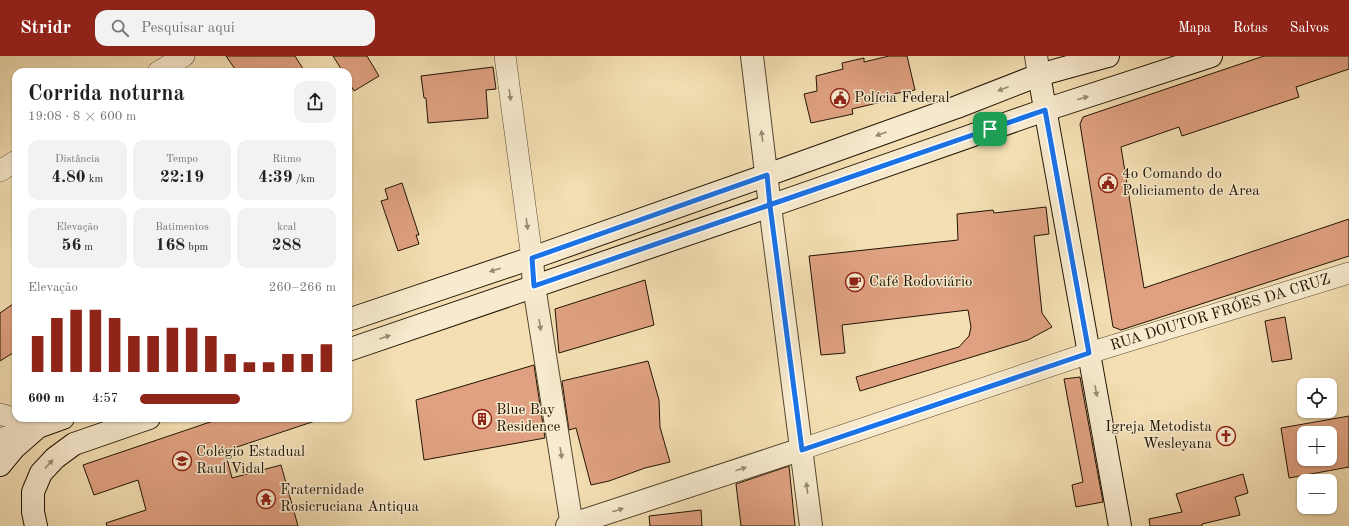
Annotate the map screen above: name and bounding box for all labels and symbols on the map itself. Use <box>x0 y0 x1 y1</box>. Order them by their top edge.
public building icon: Polícia Federal <box>829 87 851 109</box>
one-way arrow <box>996 87 1008 93</box>
one-way arrow <box>507 89 513 101</box>
place label: Polícia Federal <box>854 91 949 106</box>
one-way arrow <box>1077 95 1089 101</box>
pin <box>973 112 1007 146</box>
one-way arrow <box>759 130 766 142</box>
one-way arrow <box>874 132 886 138</box>
place label: 4o Comando do Policiamento de Area <box>1122 167 1260 199</box>
public building icon: 4o Comando do Policiamento de Area <box>1097 172 1119 194</box>
one-way arrow <box>524 217 530 230</box>
one-way arrow <box>489 267 501 273</box>
cafe icon: Café Rodoviário <box>844 271 866 293</box>
street label: RUA DOUTOR FRÓES DA CRUZ <box>1109 272 1332 353</box>
place label: Café Rodoviário <box>869 275 972 290</box>
one-way arrow <box>537 319 543 331</box>
one-way arrow <box>379 334 391 340</box>
one-way arrow <box>1093 385 1099 397</box>
place label: Blue Bay Residence <box>496 403 561 435</box>
building icon: Blue Bay Residence <box>471 408 493 430</box>
place label: Igreja Metodista Wesleyana <box>1105 420 1213 452</box>
church icon: Igreja Metodista Wesleyana <box>1215 425 1237 447</box>
place label: Colégio Estadual Raul Vidal <box>196 445 305 477</box>
one-way arrow <box>558 447 564 459</box>
school or university icon: Colégio Estadual Raul Vidal <box>171 450 193 472</box>
one-way arrow <box>44 460 53 469</box>
one-way arrow <box>736 466 748 472</box>
one-way arrow <box>804 482 810 494</box>
place label: Fraternidade Rosicruciana Antiqua <box>280 483 420 515</box>
temple icon: Fraternidade Rosicruciana Antiqua <box>255 488 277 510</box>
one-way arrow <box>612 507 624 513</box>

